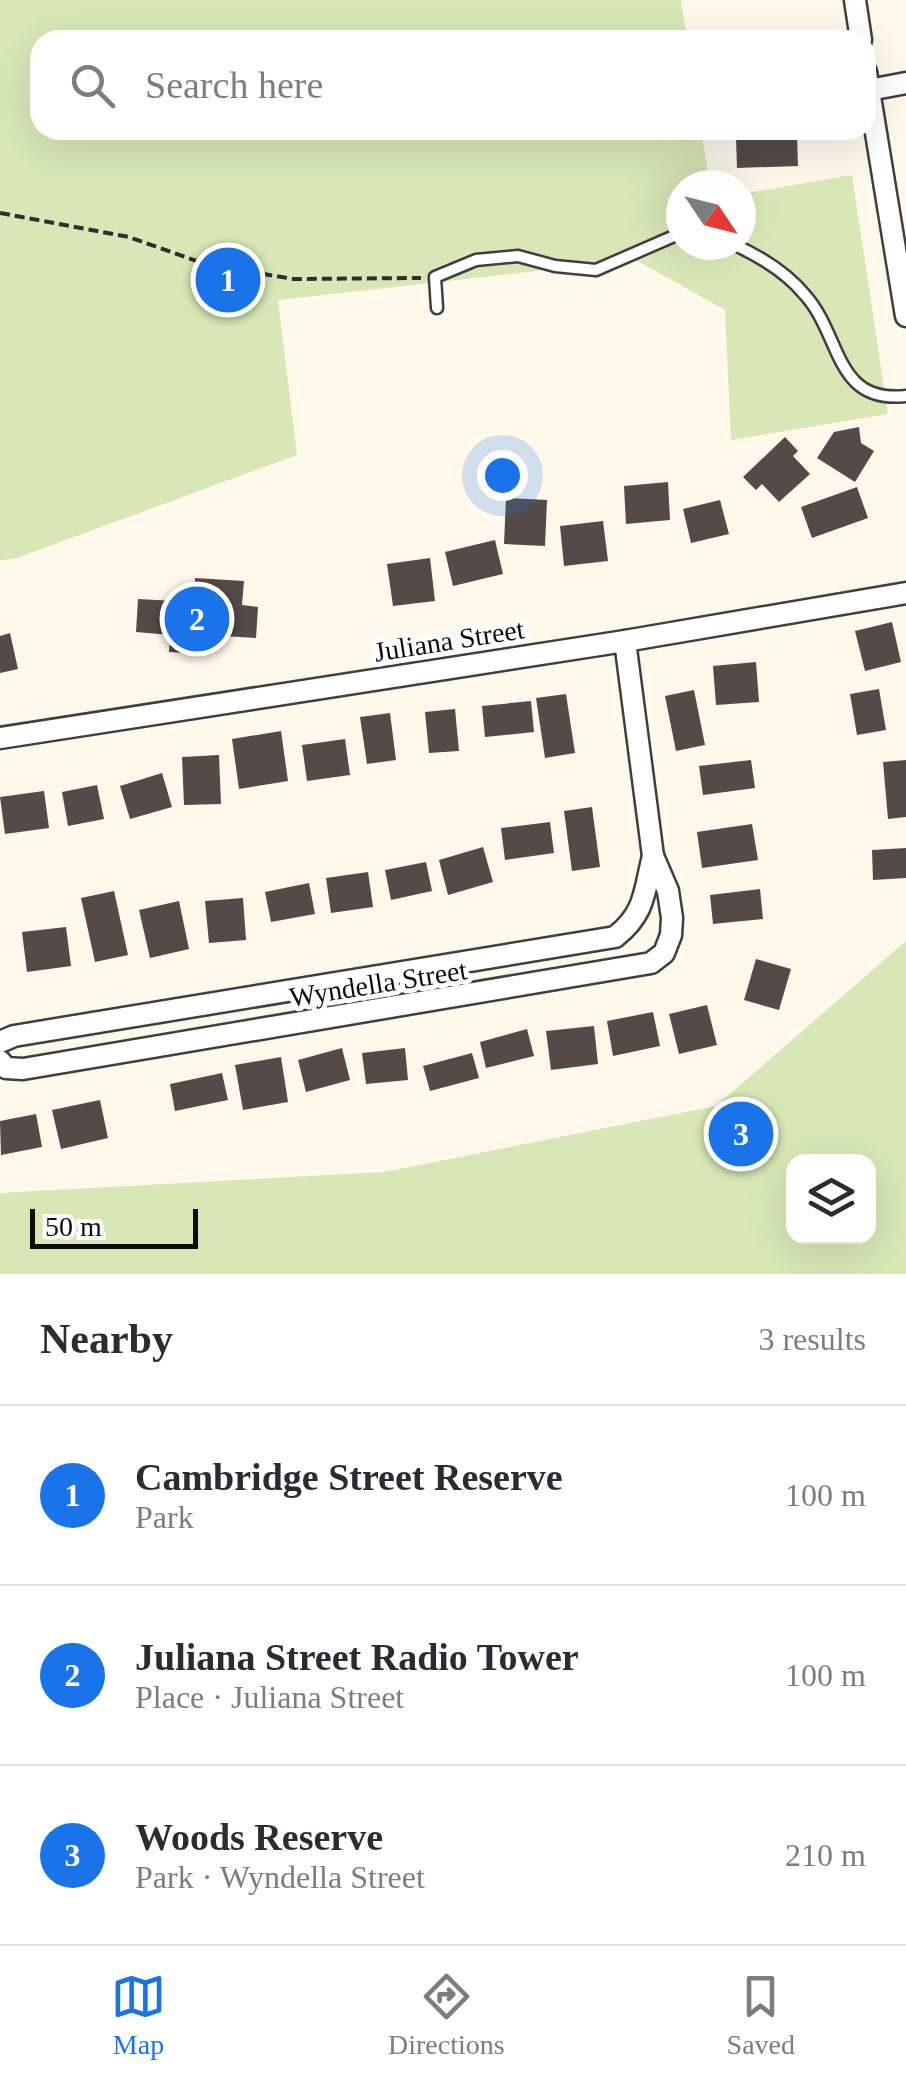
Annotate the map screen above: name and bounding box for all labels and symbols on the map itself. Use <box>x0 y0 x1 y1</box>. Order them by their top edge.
north arrow <box>666 170 756 260</box>
pin: 1 <box>196 242 260 318</box>
your location <box>477 450 528 501</box>
pin: 2 <box>164 582 230 656</box>
street label: Juliana Street <box>372 613 527 668</box>
street label: Wyndella Street <box>287 954 469 1013</box>
pin: 3 <box>708 1096 774 1172</box>
scale bar <box>30 1204 198 1248</box>

